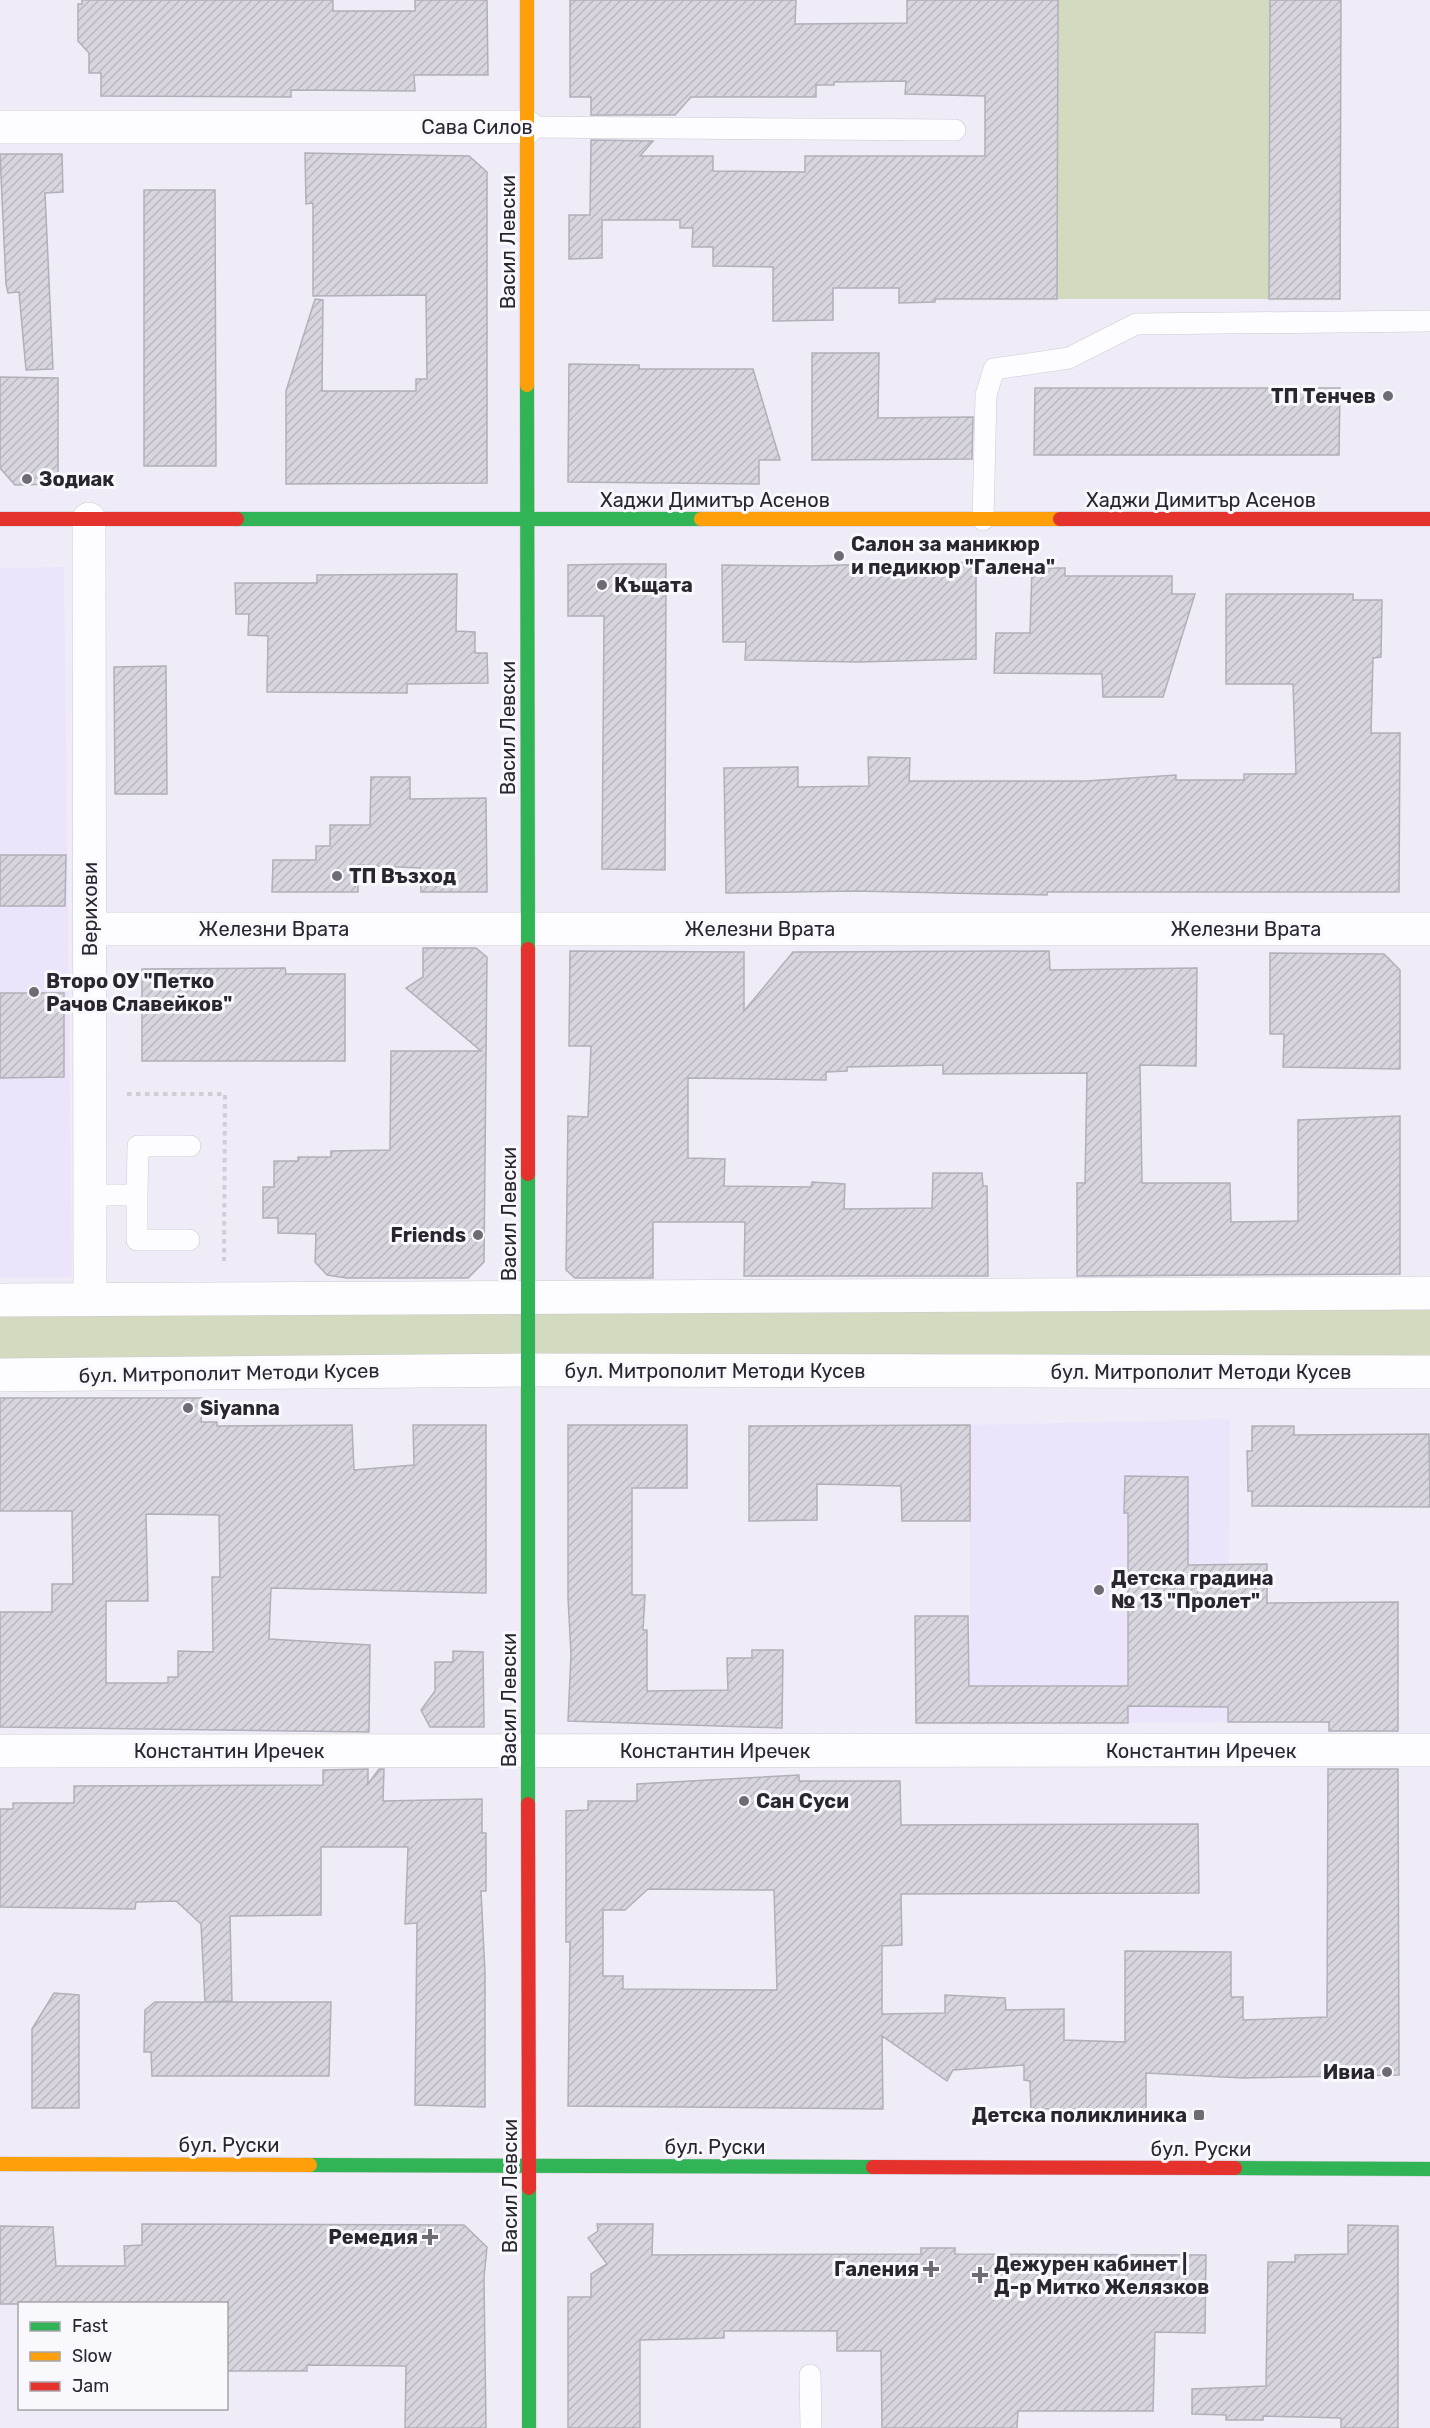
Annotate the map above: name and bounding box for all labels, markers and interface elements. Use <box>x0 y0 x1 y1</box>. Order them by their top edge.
street label: Сава Силов <box>421 115 533 139</box>
street label: Васил Левски <box>496 175 520 309</box>
place label: ТП Тенчев <box>1271 384 1376 408</box>
marker: ТП Тенчев <box>1381 389 1395 403</box>
place label: Зодиак <box>39 467 114 491</box>
marker: Зодиак <box>20 472 34 486</box>
street label: Хаджи Димитър Асенов <box>600 488 830 512</box>
street label: Хаджи Димитър Асенов <box>1086 488 1316 512</box>
place label: Салон за маникюр и педикюр "Галена" <box>851 532 1055 579</box>
marker: Салон за маникюр и педикюр "Галена" <box>832 549 846 563</box>
place label: Къщата <box>614 573 693 597</box>
marker: Къщата <box>595 578 609 592</box>
street label: Васил Левски <box>496 661 520 795</box>
street label: Верихови <box>78 862 102 956</box>
place label: ТП Възход <box>349 864 456 888</box>
marker: ТП Възход <box>330 869 344 883</box>
street label: Железни Врата <box>199 917 349 941</box>
street label: Железни Врата <box>685 917 835 941</box>
street label: Железни Врата <box>1171 917 1321 941</box>
place label: Второ ОУ "Петко Рачов Славейков" <box>46 969 232 1016</box>
marker: Второ ОУ "Петко Рачов Славейков" <box>27 985 41 999</box>
street label: Васил Левски <box>497 1147 521 1281</box>
place label: Friends <box>391 1223 466 1247</box>
marker: Friends <box>471 1228 485 1242</box>
street label: бул. Митрополит Методи Кусев <box>78 1358 380 1388</box>
street label: бул. Митрополит Методи Кусев <box>565 1359 865 1383</box>
street label: бул. Митрополит Методи Кусев <box>1051 1360 1351 1384</box>
place label: Siyanna <box>200 1396 280 1420</box>
marker: Siyanna <box>181 1401 195 1415</box>
place label: Детска градина № 13 "Пролет" <box>1111 1566 1274 1613</box>
marker: Детска градина № 13 "Пролет" <box>1092 1583 1106 1597</box>
street label: Васил Левски <box>497 1633 521 1767</box>
street label: Константин Иречек <box>134 1739 325 1763</box>
street label: Константин Иречек <box>620 1739 811 1763</box>
street label: Константин Иречек <box>1106 1739 1297 1763</box>
place label: Сан Суси <box>756 1789 849 1813</box>
marker: Сан Суси <box>737 1794 751 1808</box>
place label: Ивиа <box>1323 2060 1375 2084</box>
marker: Ивиа <box>1380 2065 1394 2079</box>
place label: Детска поликлиника <box>972 2103 1187 2127</box>
marker: Детска поликлиника <box>1192 2108 1206 2122</box>
street label: Васил Левски <box>498 2119 522 2253</box>
street label: бул. Руски <box>179 2133 279 2157</box>
street label: бул. Руски <box>665 2135 765 2159</box>
street label: бул. Руски <box>1151 2137 1251 2161</box>
place label: Ремедия <box>328 2225 418 2249</box>
marker: Ремедия <box>423 2230 437 2244</box>
place label: Дежурен кабинет | Д-р Митко Желязков <box>994 2252 1209 2299</box>
place label: Галения <box>834 2257 919 2281</box>
marker: Галения <box>924 2262 938 2276</box>
marker: Дежурен кабинет | Д-р Митко Желязков <box>971 2266 989 2284</box>
legend <box>18 2302 228 2410</box>
text: Fast <box>72 2315 108 2337</box>
text: Slow <box>72 2345 112 2367</box>
text: Jam <box>72 2375 109 2397</box>

